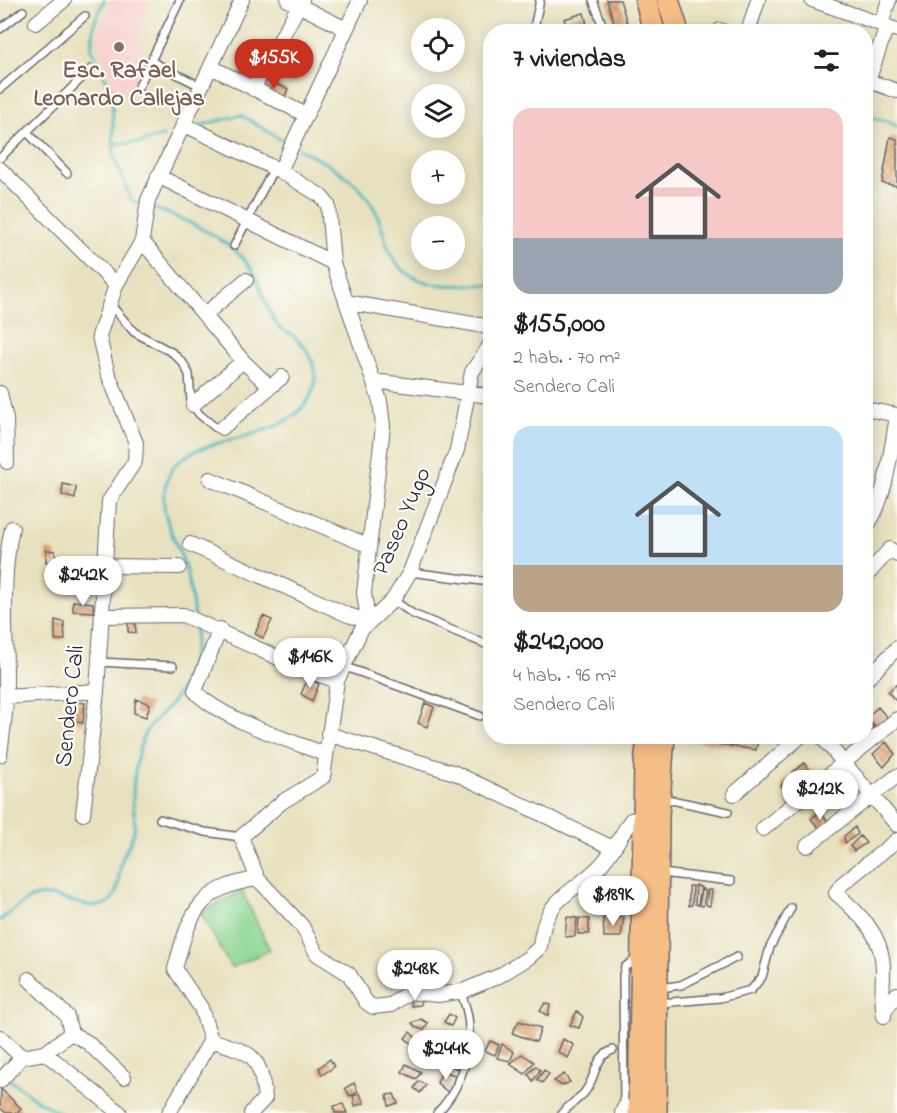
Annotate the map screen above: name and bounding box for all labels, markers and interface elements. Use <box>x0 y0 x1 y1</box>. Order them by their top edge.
map controls <box>411 18 465 270</box>
button: locate <box>411 18 465 72</box>
pin: $155K <box>232 39 316 90</box>
marker: Esc. Rafael Leonardo Callejas <box>112 40 126 54</box>
text: 7 viviendas <box>513 41 626 79</box>
text: $155K <box>248 44 300 73</box>
icon: filters <box>810 44 843 77</box>
place label: Esc. Rafael Leonardo Callejas <box>33 54 205 117</box>
button: layers <box>411 84 465 138</box>
icon: home <box>624 147 732 255</box>
button: + <box>411 150 465 204</box>
button: − <box>411 216 465 270</box>
text: $155,000 <box>513 306 605 344</box>
text: 2 hab. · 70 m² <box>513 344 620 373</box>
text: Sendero Cali <box>513 373 615 402</box>
street label: Paseo Yugo <box>364 462 442 582</box>
icon: home <box>624 465 732 573</box>
pin: $242K <box>41 556 125 607</box>
text: $242K <box>58 561 108 590</box>
text: $242,000 <box>513 624 603 662</box>
pin: $146K <box>268 638 352 689</box>
street label: Sendero Cali <box>47 643 95 769</box>
text: $146K <box>287 643 333 672</box>
text: 4 hab. · 96 m² <box>513 662 617 691</box>
text: Sendero Cali <box>513 691 615 720</box>
pin: $212K <box>778 770 862 821</box>
text: $212K <box>796 775 844 804</box>
pin: $189K <box>571 876 655 927</box>
text: $189K <box>592 881 634 910</box>
pin: $248K <box>373 950 457 1001</box>
text: $248K <box>391 955 439 984</box>
pin: $244K <box>404 1030 488 1081</box>
text: $244K <box>422 1035 470 1064</box>

